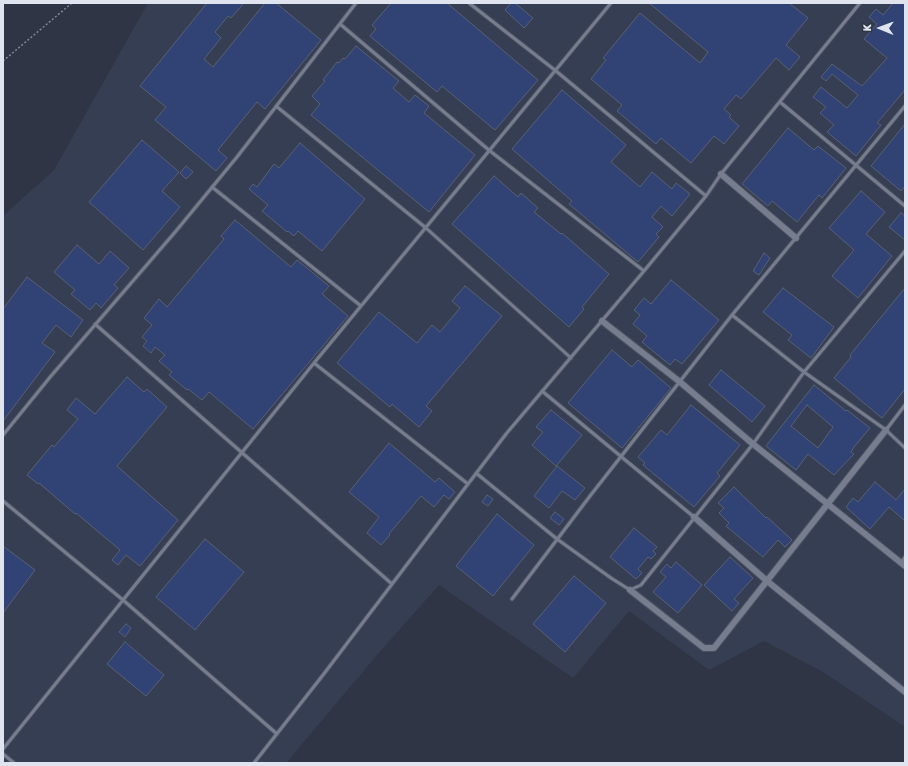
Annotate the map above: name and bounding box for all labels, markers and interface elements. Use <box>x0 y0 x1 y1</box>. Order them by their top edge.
north arrow <box>860 8 900 48</box>
text: K <box>861 24 874 32</box>

